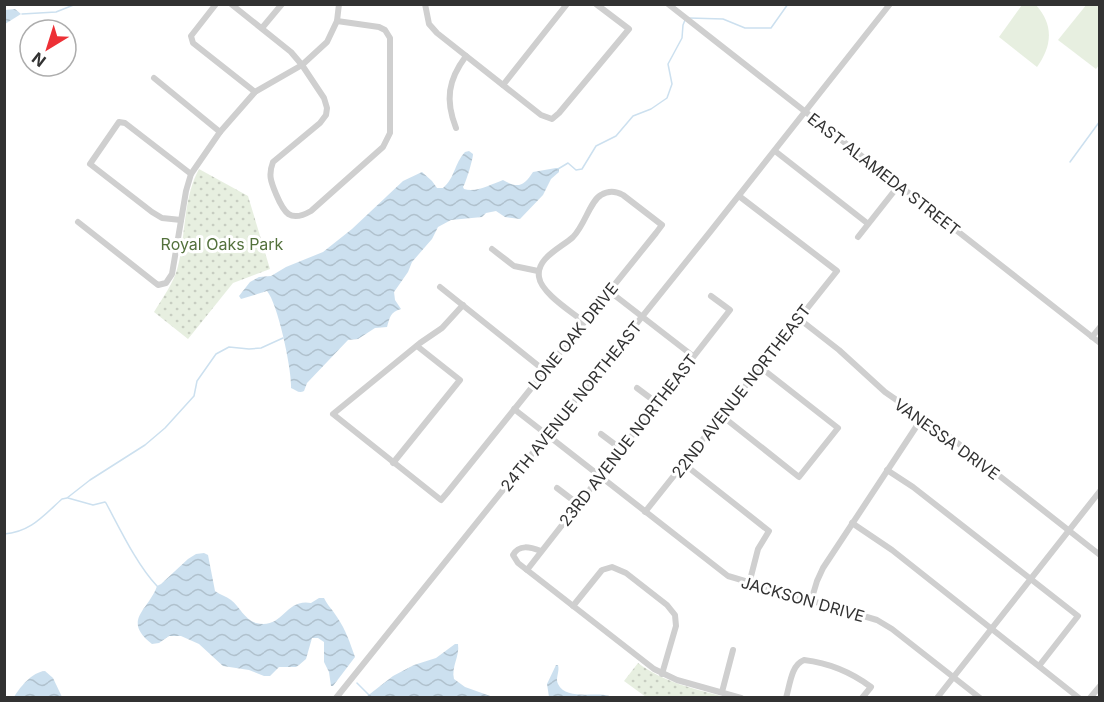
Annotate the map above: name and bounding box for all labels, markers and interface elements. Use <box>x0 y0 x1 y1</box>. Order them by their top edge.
north arrow <box>18 18 78 78</box>
text: N <box>28 48 50 71</box>
street label: EAST ALAMEDA STREET <box>804 108 964 240</box>
park label: Royal Oaks Park <box>161 234 284 254</box>
street label: LONE OAK DRIVE <box>524 279 622 393</box>
street label: 22ND AVENUE NORTHEAST <box>667 300 815 482</box>
street label: 24TH AVENUE NORTHEAST <box>496 317 646 495</box>
street label: 23RD AVENUE NORTHEAST <box>555 350 701 530</box>
street label: VANESSA DRIVE <box>890 394 1004 484</box>
street label: JACKSON DRIVE <box>739 572 867 626</box>

